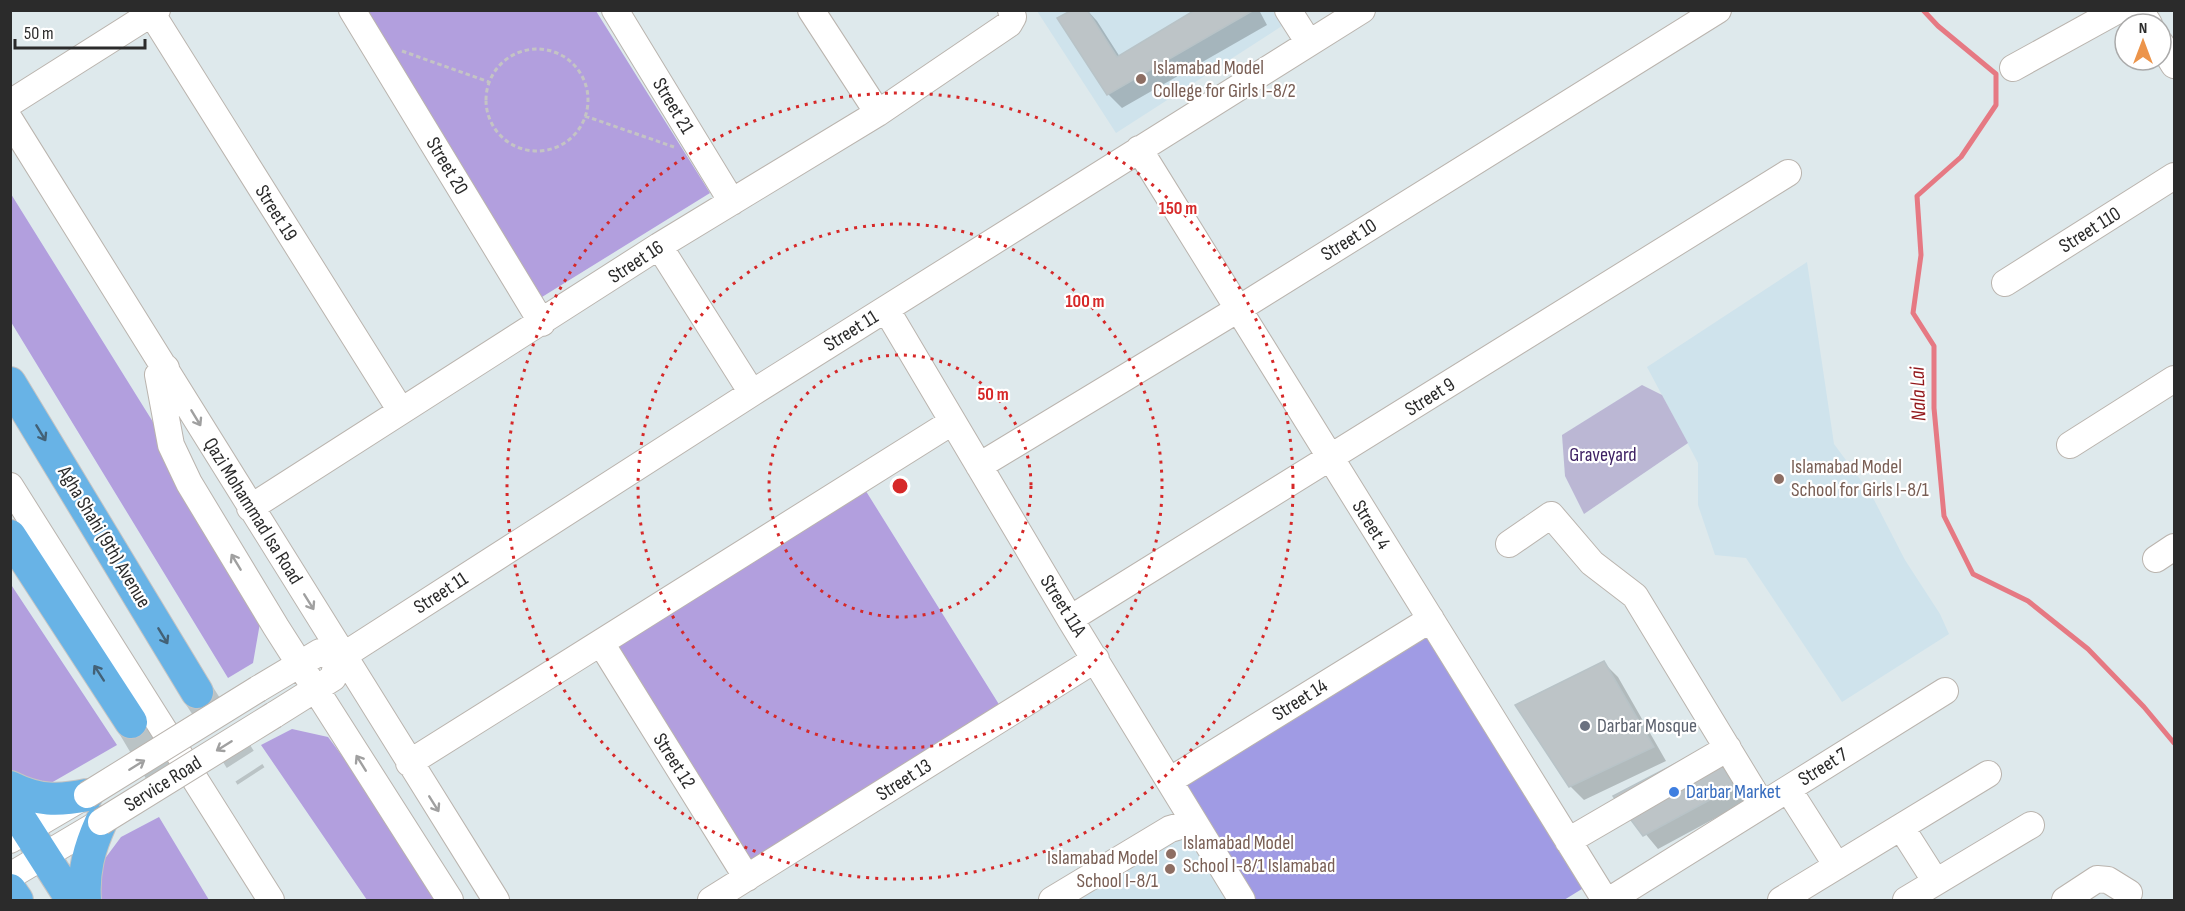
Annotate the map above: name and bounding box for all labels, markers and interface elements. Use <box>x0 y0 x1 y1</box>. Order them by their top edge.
scale bar <box>15 12 146 50</box>
north arrow <box>2113 12 2173 72</box>
text: N <box>2139 19 2147 38</box>
text: 50 m <box>24 23 54 44</box>
place label: Islamabad Model College for Girls I-8/2 <box>1153 56 1296 103</box>
marker: Islamabad Model College for Girls I-8/2 <box>1134 72 1148 86</box>
street label: Street 21 <box>647 74 699 138</box>
street label: Street 20 <box>421 133 473 199</box>
street label: Street 19 <box>250 181 302 245</box>
text: 150 m <box>1159 198 1197 219</box>
street label: Street 110 <box>2055 202 2125 258</box>
street label: Street 10 <box>1317 214 1381 266</box>
street label: Street 16 <box>604 235 668 289</box>
text: 100 m <box>1066 291 1105 312</box>
street label: Street 11 <box>819 305 883 357</box>
water label: Nala Lai <box>1905 365 1931 422</box>
street label: Street 9 <box>1401 372 1459 422</box>
text: 50 m <box>977 384 1009 405</box>
one-way arrow <box>191 409 203 426</box>
one-way arrow <box>35 424 47 441</box>
street label: Qazi Mohammad Isa Road <box>198 433 308 589</box>
park label: Graveyard <box>1569 443 1637 467</box>
place label: Islamabad Model School for Girls I-8/1 <box>1791 455 1929 502</box>
street label: Agha Shahi (9th) Avenue <box>52 461 156 612</box>
marker: Islamabad Model School for Girls I-8/1 <box>1772 472 1786 486</box>
centre of rings <box>890 476 910 496</box>
street label: Street 4 <box>1347 496 1395 554</box>
one-way arrow <box>230 554 242 571</box>
street label: Street 11 <box>410 567 472 619</box>
street label: Street 11A <box>1035 571 1091 642</box>
one-way arrow <box>304 593 316 610</box>
one-way arrow <box>158 627 170 644</box>
one-way arrow <box>93 665 105 682</box>
street label: Street 14 <box>1268 674 1332 726</box>
place label: Darbar Mosque <box>1597 714 1697 738</box>
marker: Darbar Mosque <box>1578 719 1592 733</box>
street label: Street 12 <box>648 729 700 793</box>
one-way arrow <box>216 741 233 753</box>
street label: Street 7 <box>1794 743 1852 791</box>
street label: Service Road <box>120 751 206 817</box>
street label: Street 13 <box>872 754 936 806</box>
one-way arrow <box>355 755 367 772</box>
one-way arrow <box>128 758 145 770</box>
place label: Darbar Market <box>1686 780 1781 804</box>
marker: Darbar Market <box>1667 785 1681 799</box>
one-way arrow <box>428 795 441 812</box>
place label: Islamabad Model School I-8/1 Islamabad <box>1183 831 1335 878</box>
place label: Islamabad Model School I-8/1 <box>1047 846 1158 893</box>
marker: Islamabad Model School I-8/1 Islamabad <box>1164 847 1178 861</box>
marker: Islamabad Model School I-8/1 <box>1163 862 1177 876</box>

